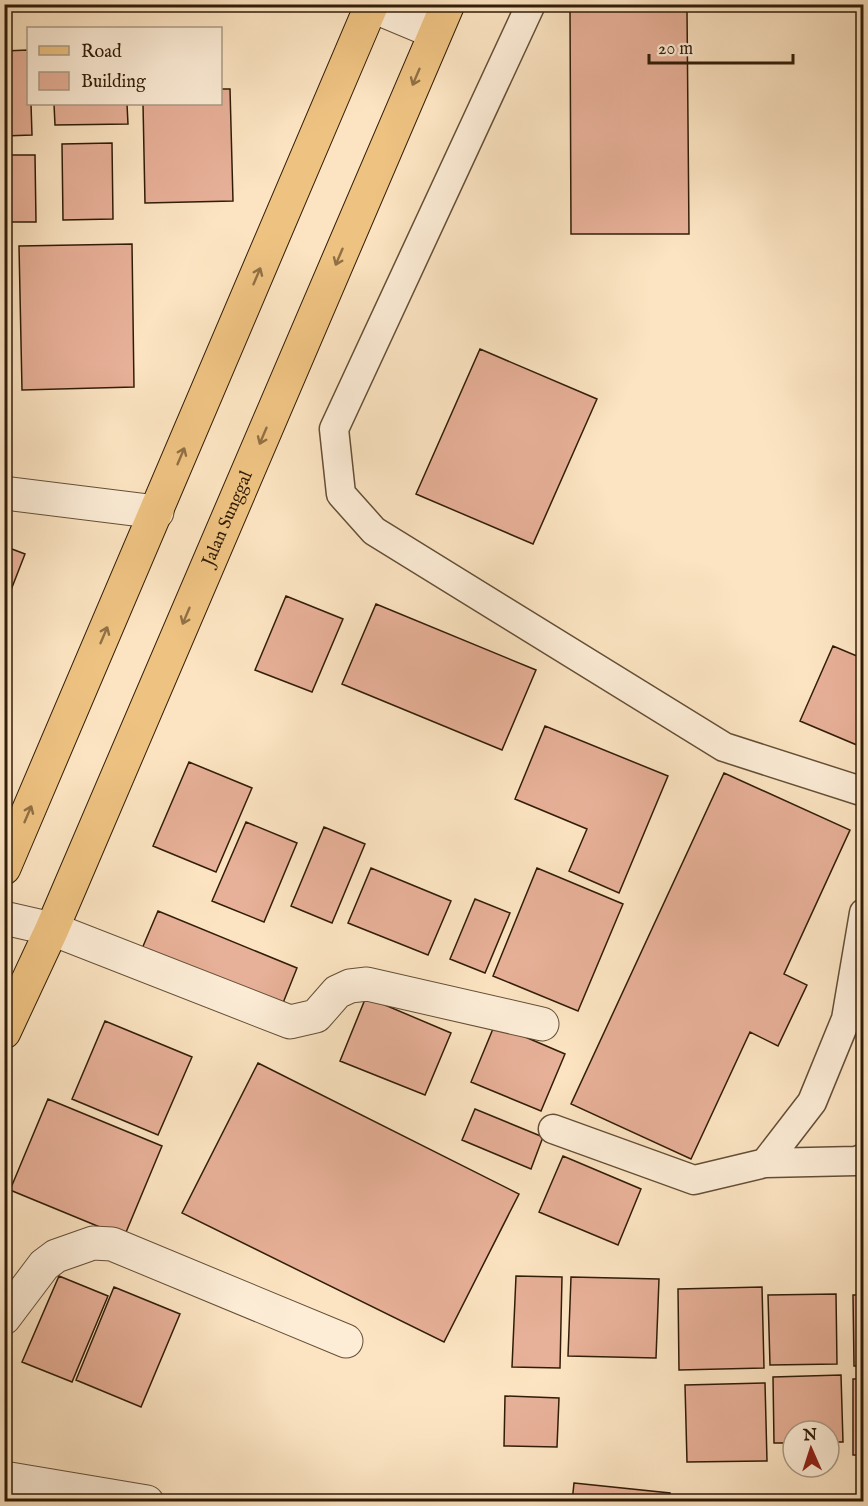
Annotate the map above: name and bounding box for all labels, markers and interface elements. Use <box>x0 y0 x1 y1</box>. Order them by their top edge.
legend <box>27 27 222 105</box>
scale bar <box>649 27 793 65</box>
text: 20 m <box>658 38 693 61</box>
text: Road <box>81 41 122 64</box>
one-way arrow <box>410 68 421 86</box>
text: Building <box>81 71 146 94</box>
one-way arrow <box>333 247 345 265</box>
one-way arrow <box>252 267 263 286</box>
one-way arrow <box>257 426 268 445</box>
one-way arrow <box>176 447 187 465</box>
street label: Jalan Sunggal <box>196 467 258 572</box>
one-way arrow <box>180 606 191 624</box>
one-way arrow <box>99 626 110 645</box>
one-way arrow <box>22 806 34 824</box>
north arrow <box>781 1419 841 1479</box>
text: N <box>802 1426 818 1446</box>

